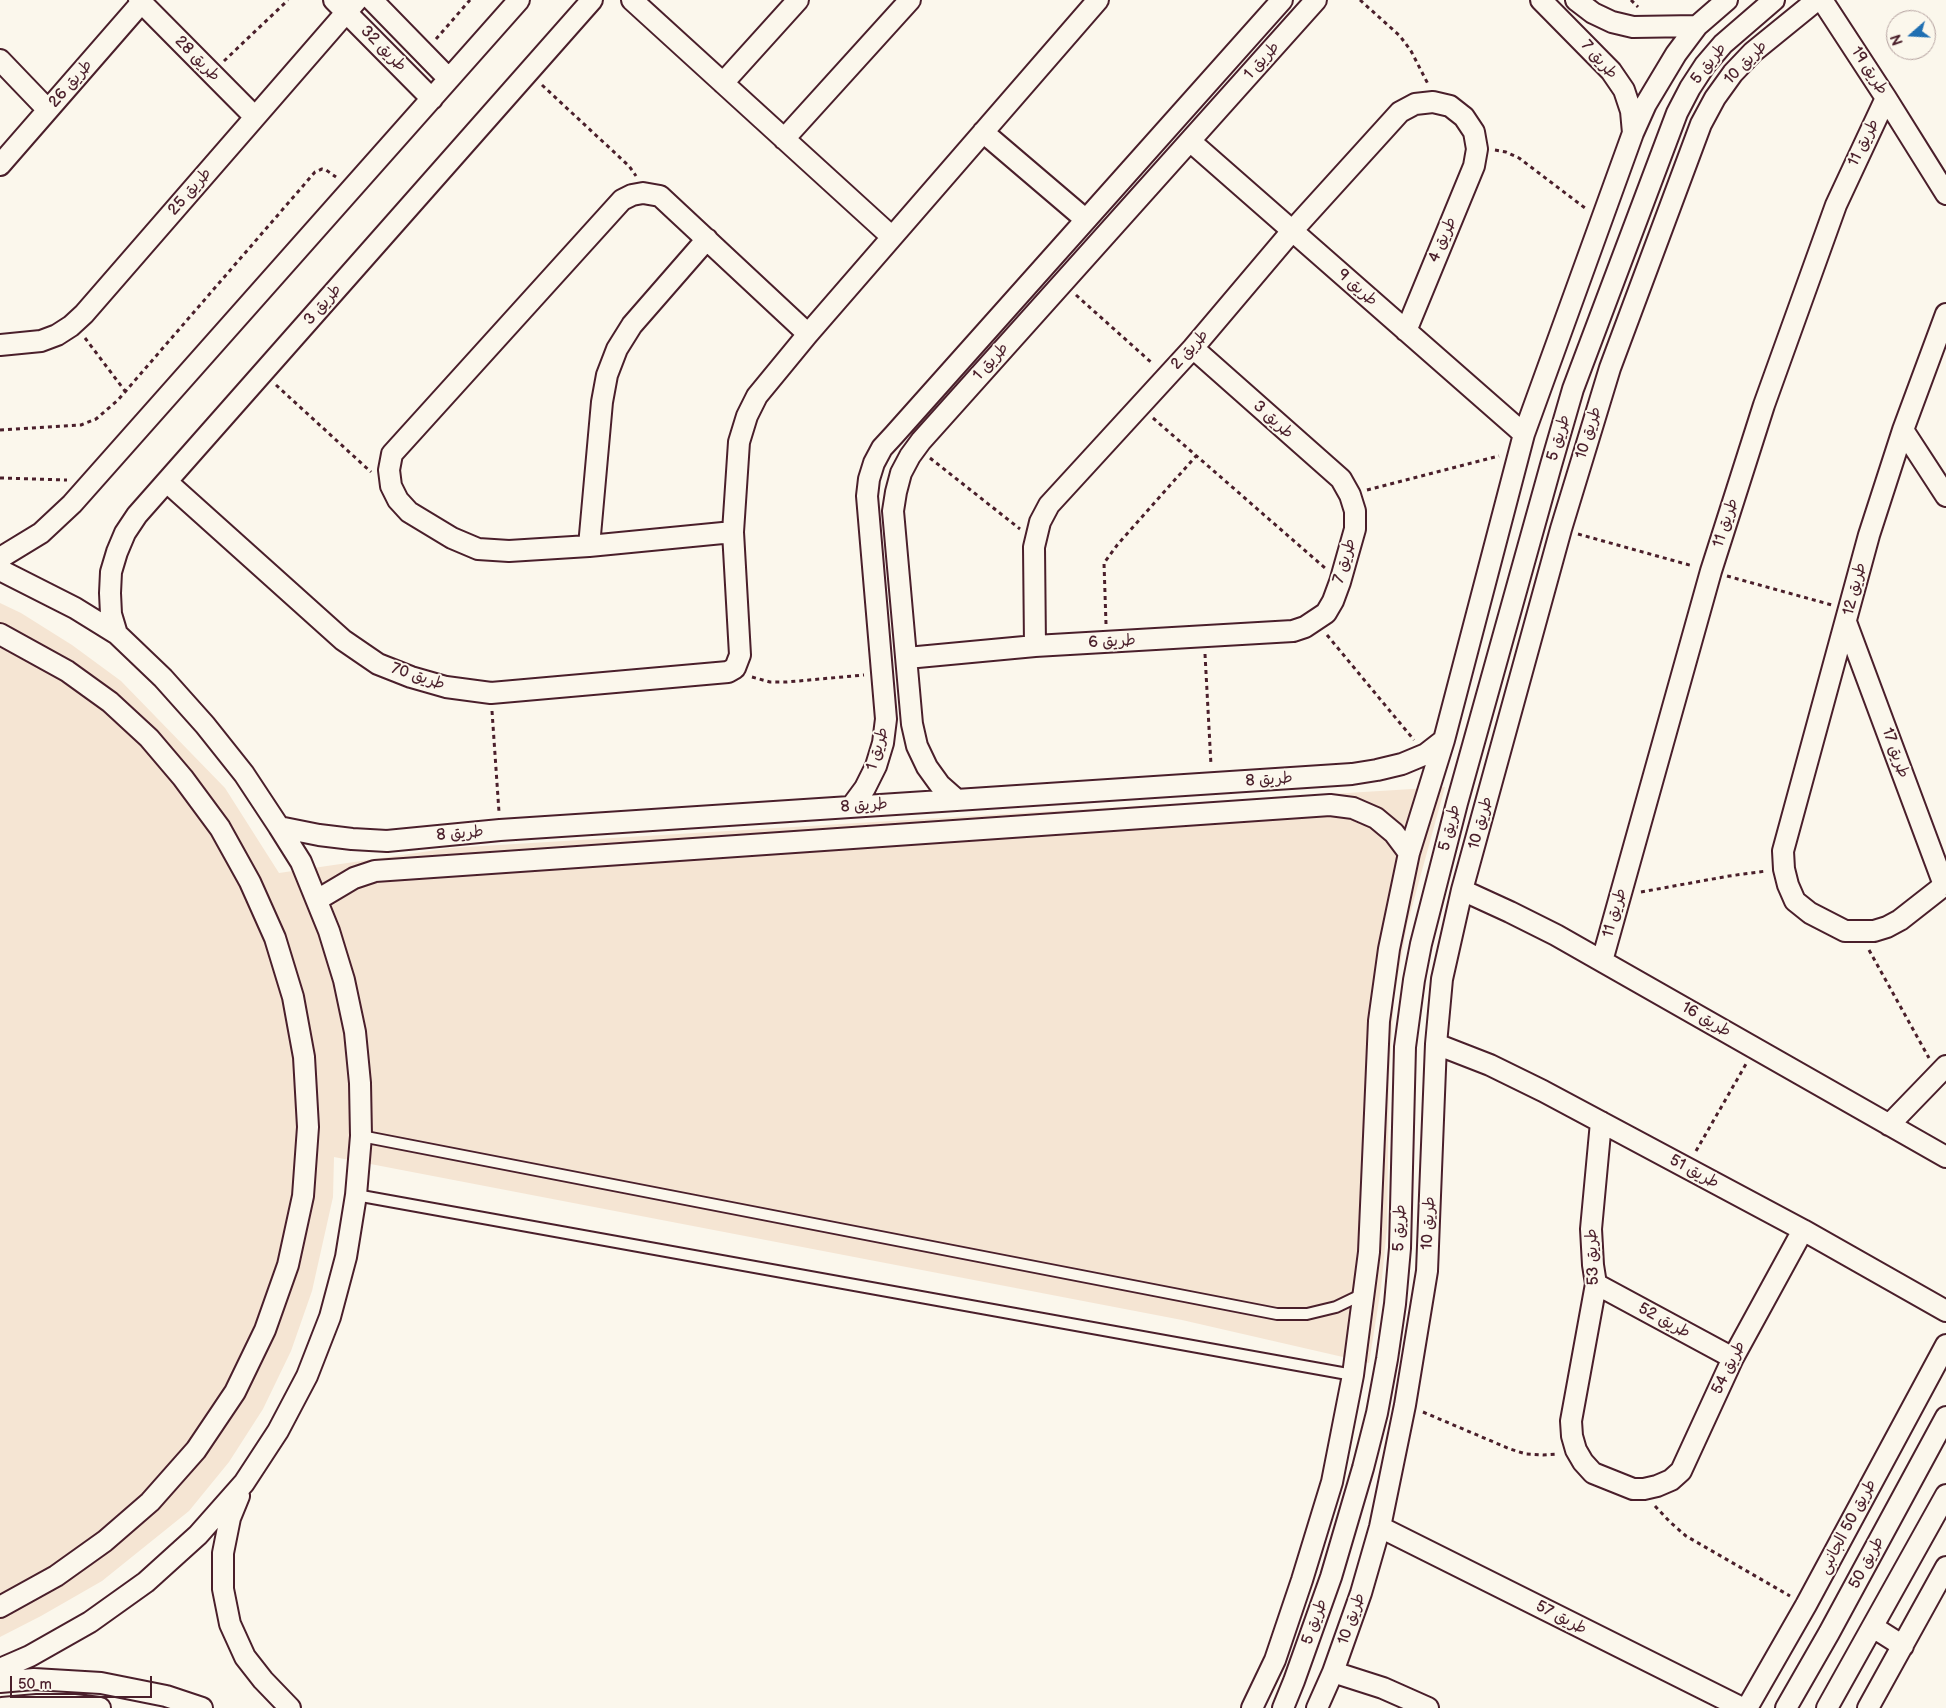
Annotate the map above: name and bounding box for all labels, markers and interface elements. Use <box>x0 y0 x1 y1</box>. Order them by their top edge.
north arrow <box>1886 10 1936 60</box>
street label: طريق 32 <box>356 22 410 76</box>
street label: طريق 28 <box>170 32 224 86</box>
text: N <box>1888 32 1907 47</box>
street label: طريق 7 <box>1577 37 1621 83</box>
street label: طريق 10 <box>1721 37 1771 89</box>
street label: طريق 1 <box>1240 38 1284 84</box>
street label: طريق 5 <box>1687 40 1731 88</box>
street label: طريق 19 <box>1846 43 1892 99</box>
street label: طريق 26 <box>45 56 97 112</box>
street label: طريق 11 <box>1844 116 1884 170</box>
street label: طريق 25 <box>164 164 216 220</box>
street label: طريق 4 <box>1425 214 1461 266</box>
street label: طريق 9 <box>1333 265 1381 311</box>
street label: طريق 3 <box>300 281 346 329</box>
street label: طريق 2 <box>1167 326 1213 374</box>
street label: طريق 1 <box>969 339 1013 385</box>
street label: طريق 3 <box>1249 397 1297 443</box>
street label: طريق 10 <box>1572 405 1606 461</box>
street label: طريق 5 <box>1543 413 1575 463</box>
street label: طريق 11 <box>1709 496 1743 550</box>
street label: طريق 7 <box>1329 536 1361 586</box>
street label: طريق 12 <box>1839 561 1871 617</box>
street label: طريق 6 <box>1088 631 1136 653</box>
street label: طريق 70 <box>389 659 447 695</box>
street label: طريق 1 <box>863 725 893 773</box>
street label: طريق 17 <box>1877 725 1913 781</box>
street label: طريق 8 <box>1245 769 1293 791</box>
street label: طريق 8 <box>840 795 888 817</box>
street label: طريق 10 <box>1465 795 1497 851</box>
street label: طريق 5 <box>1435 803 1465 853</box>
street label: طريق 8 <box>436 822 484 846</box>
street label: طريق 11 <box>1599 886 1631 940</box>
street label: طريق 16 <box>1678 998 1734 1042</box>
street label: طريق 51 <box>1666 1151 1722 1193</box>
street label: طريق 10 <box>1418 1196 1440 1250</box>
street label: طريق 5 <box>1390 1204 1410 1252</box>
street label: طريق 53 <box>1582 1228 1604 1286</box>
street label: طريق 52 <box>1635 1299 1693 1343</box>
street label: طريق 54 <box>1708 1338 1750 1398</box>
street label: طريق 50 الجانبى <box>1815 1476 1881 1578</box>
street label: طريق 50 <box>1845 1534 1889 1592</box>
street label: طريق 10 <box>1334 1591 1370 1647</box>
street label: طريق 5 <box>1298 1597 1332 1647</box>
street label: طريق 57 <box>1532 1597 1590 1639</box>
scale bar <box>12 1666 155 1698</box>
text: 50 m <box>18 1675 52 1694</box>

